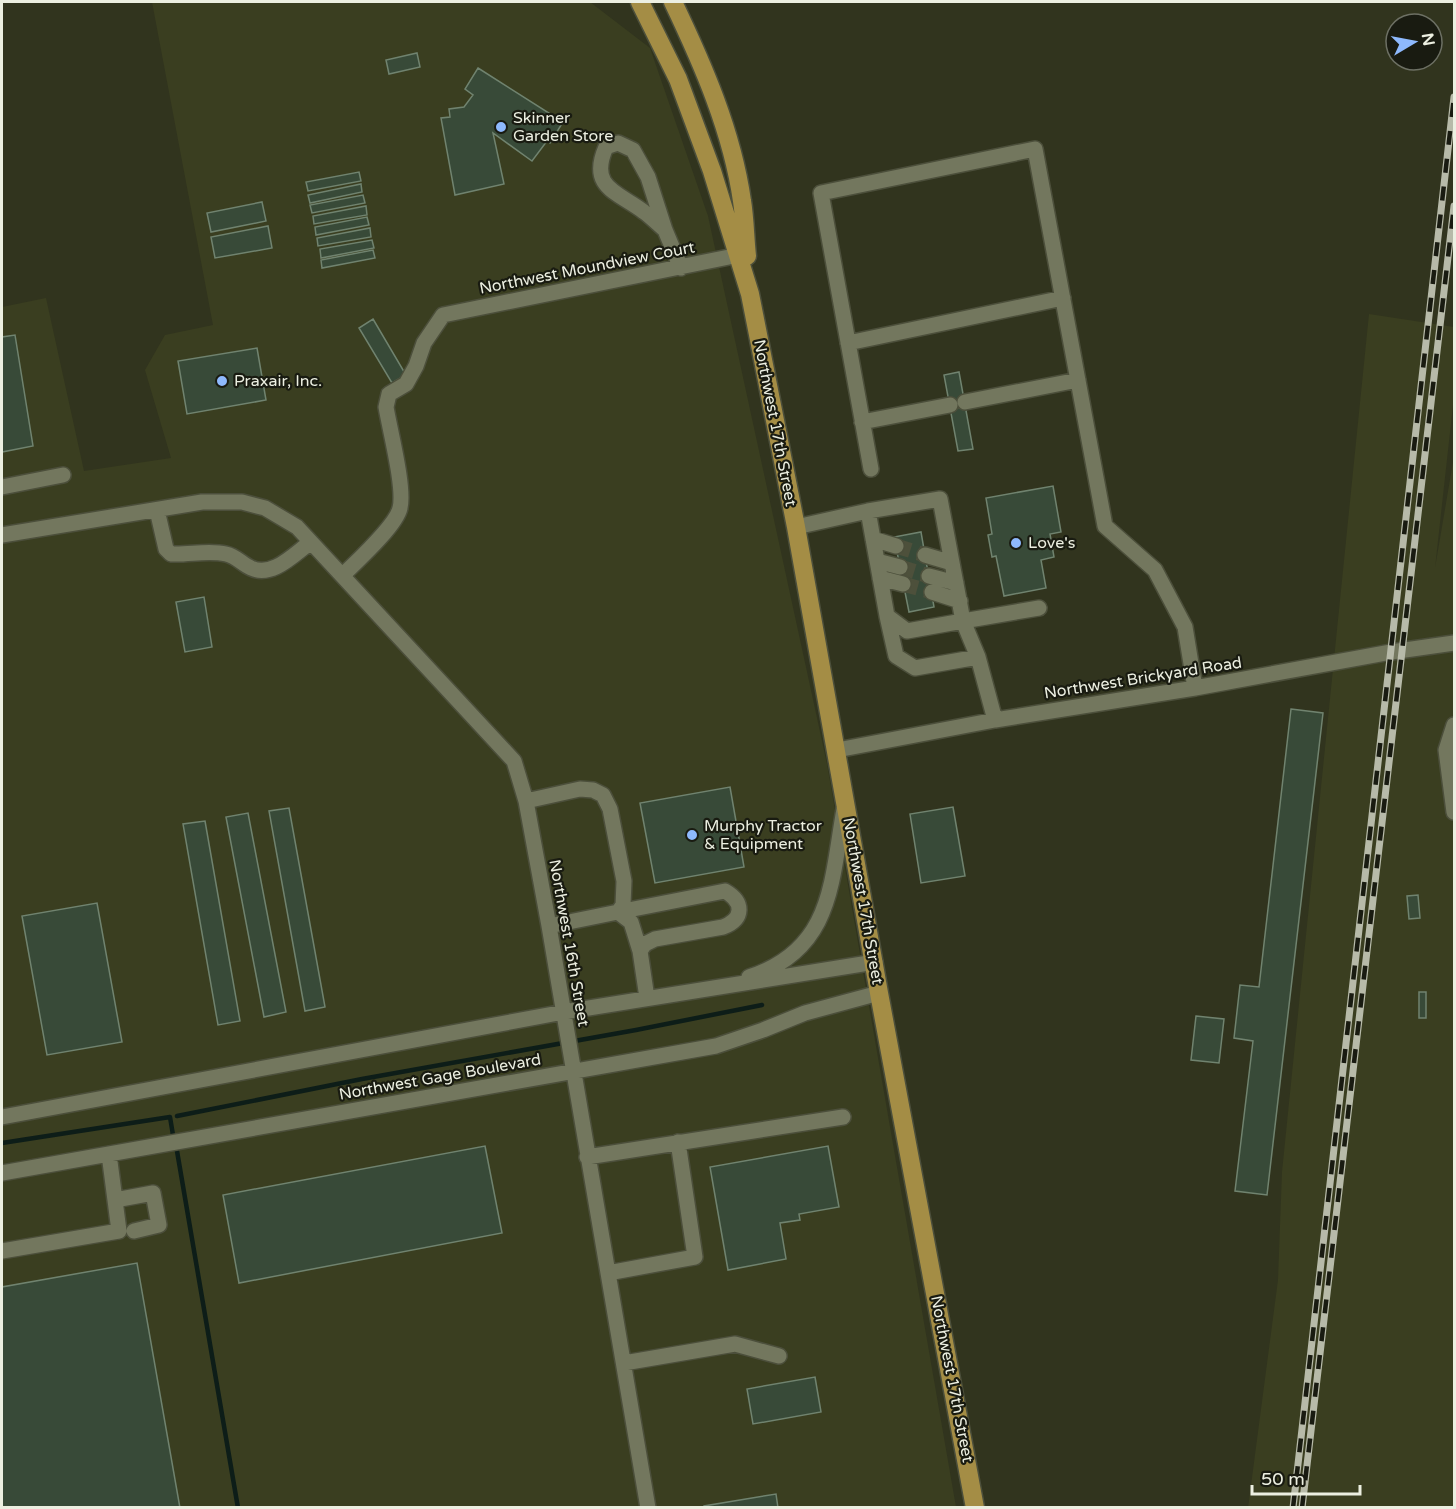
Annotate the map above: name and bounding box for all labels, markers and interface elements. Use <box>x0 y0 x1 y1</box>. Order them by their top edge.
north arrow <box>1384 12 1444 72</box>
text: N <box>1417 32 1439 48</box>
place label: Skinner Garden Store <box>513 108 613 146</box>
marker: Skinner Garden Store <box>494 120 508 134</box>
street label: Northwest Moundview Court <box>478 237 696 299</box>
street label: Northwest 17th Street <box>749 338 801 508</box>
place label: Praxair, Inc. <box>234 371 322 391</box>
marker: Praxair, Inc. <box>215 374 229 388</box>
place label: Love's <box>1028 533 1076 553</box>
marker: Love's <box>1009 536 1023 550</box>
street label: Northwest Brickyard Road <box>1043 652 1243 704</box>
place label: Murphy Tractor & Equipment <box>704 816 823 854</box>
street label: Northwest 17th Street <box>838 816 888 986</box>
marker: Murphy Tractor & Equipment <box>685 828 699 842</box>
street label: Northwest 16th Street <box>544 858 594 1028</box>
street label: Northwest Gage Boulevard <box>337 1049 543 1105</box>
street label: Northwest 17th Street <box>926 1294 978 1464</box>
scale bar <box>1252 1458 1360 1496</box>
text: 50 m <box>1261 1468 1305 1490</box>

